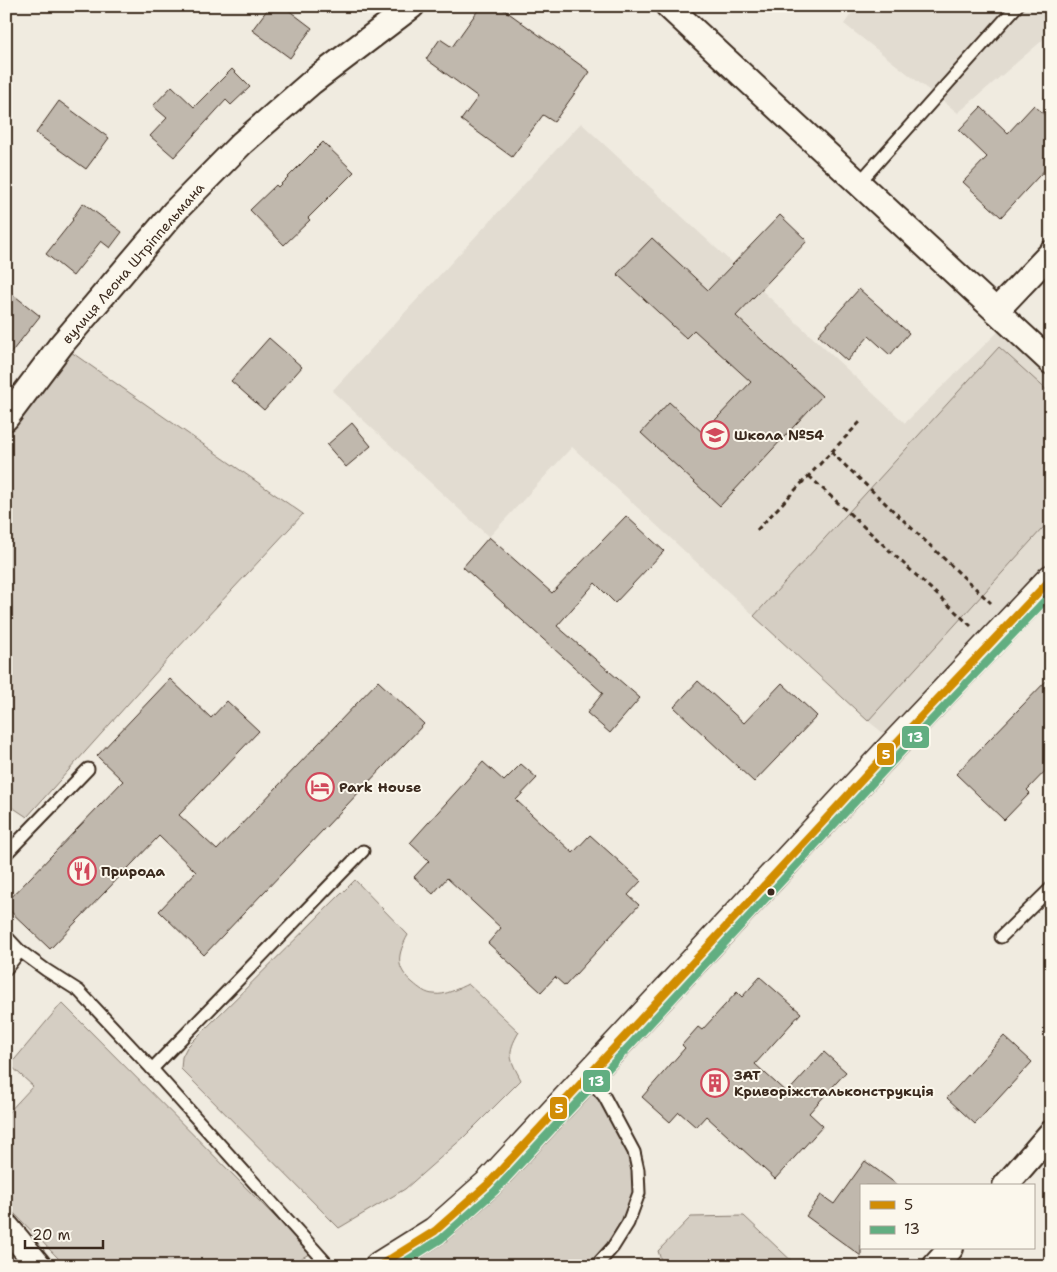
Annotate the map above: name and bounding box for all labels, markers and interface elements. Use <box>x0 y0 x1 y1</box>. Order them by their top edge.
street label: вулиця Леона Штріппельмана <box>58 178 208 347</box>
school or university icon: Школа №54 <box>700 420 730 450</box>
place label: Школа №54 <box>734 426 824 444</box>
line badge: 13 <box>901 725 930 749</box>
text: 13 <box>907 728 923 746</box>
line badge: 5 <box>876 742 895 766</box>
text: 5 <box>882 745 891 763</box>
hotel icon: Park House <box>305 772 335 802</box>
place label: Park House <box>339 778 421 796</box>
restaurant icon: Природа <box>67 856 97 886</box>
place label: Природа <box>101 862 166 880</box>
unlabelled marker <box>766 887 776 897</box>
place label: ЗАТ Криворіжстальконструкція <box>734 1066 934 1100</box>
building icon: ЗАТ Криворіжстальконструкція <box>700 1068 730 1098</box>
line badge: 13 <box>582 1069 611 1093</box>
text: 13 <box>588 1072 604 1090</box>
line badge: 5 <box>549 1096 568 1120</box>
text: 5 <box>555 1099 564 1117</box>
legend <box>860 1184 1034 1250</box>
text: 5 <box>904 1195 913 1215</box>
scale bar <box>25 1217 102 1249</box>
text: 13 <box>904 1219 920 1239</box>
text: 20 m <box>32 1225 71 1245</box>

